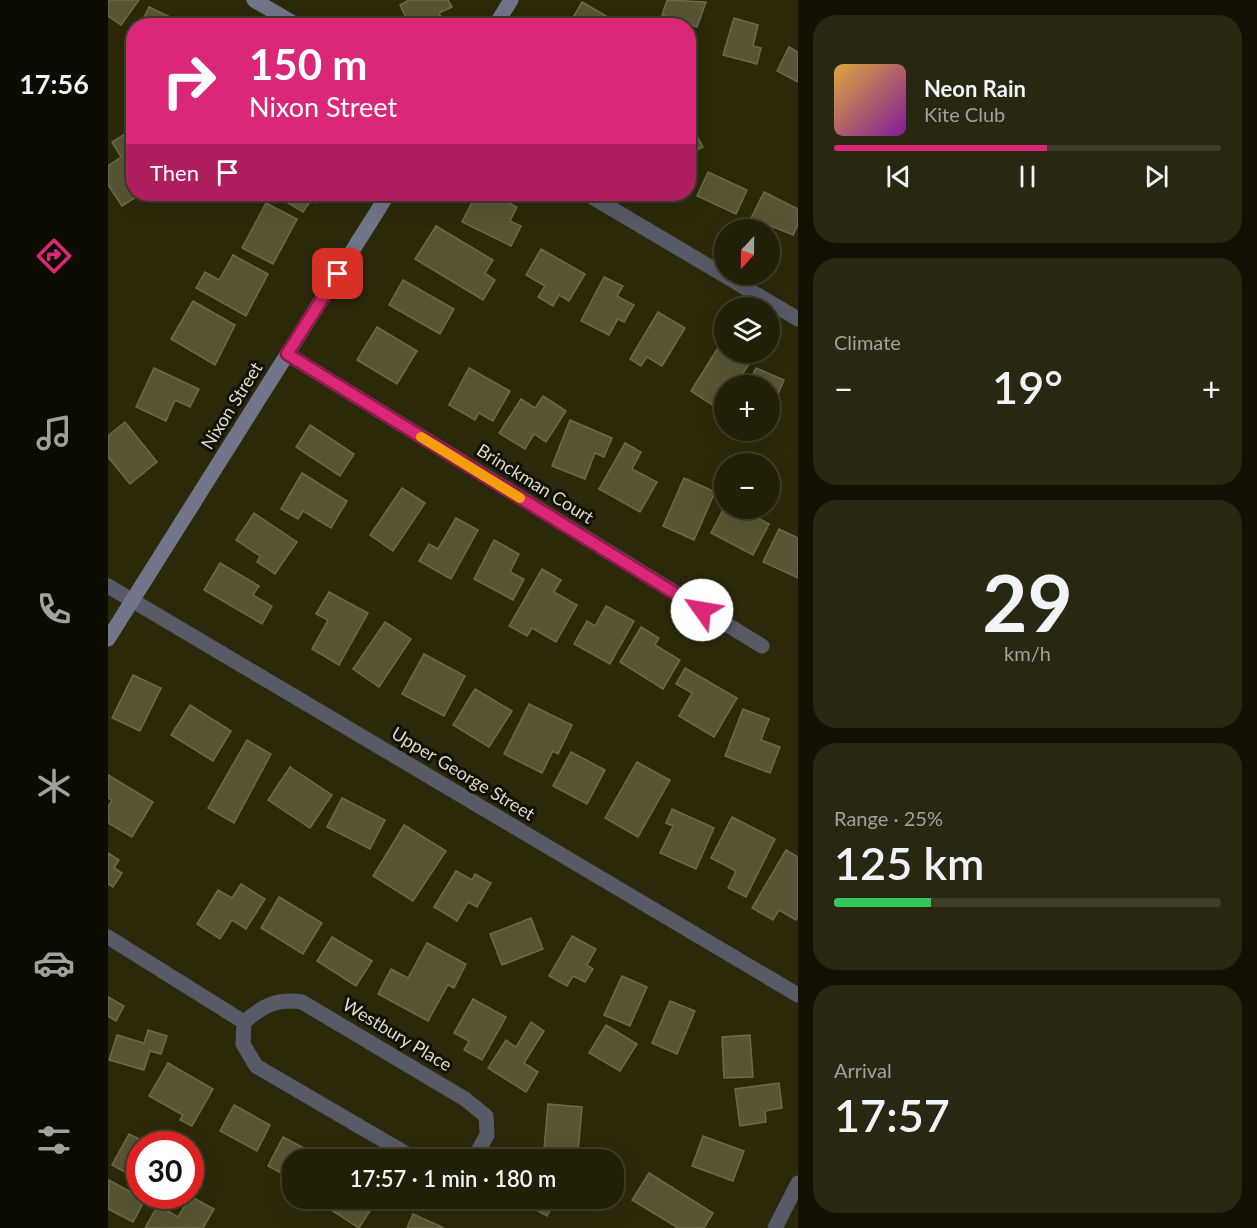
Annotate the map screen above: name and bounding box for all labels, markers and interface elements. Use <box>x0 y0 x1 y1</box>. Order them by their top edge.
text: 150 m <box>249 39 367 89</box>
icon: right <box>150 42 228 120</box>
text: 17:56 <box>19 67 89 100</box>
text: Neon Rain <box>924 75 1026 102</box>
text: Nixon Street <box>249 90 397 123</box>
text: Kite Club <box>924 102 1005 126</box>
icon: arrive <box>211 156 244 189</box>
text: Then <box>150 159 199 186</box>
icon: previous <box>882 160 915 193</box>
icon: pause <box>1011 160 1044 193</box>
icon: next <box>1140 160 1173 193</box>
north arrow <box>714 219 780 285</box>
map controls <box>714 219 780 519</box>
icon: directions <box>33 235 75 277</box>
pin <box>312 248 363 299</box>
icon: arrive <box>321 257 354 290</box>
button: layers <box>714 297 780 363</box>
text: Climate <box>834 330 901 354</box>
street label: Nixon Street <box>196 357 267 453</box>
text: 19° <box>992 360 1063 414</box>
text: − <box>834 368 853 408</box>
text: + <box>1202 368 1221 408</box>
button: + <box>714 375 780 441</box>
icon: music <box>33 412 75 454</box>
street label: Brinckman Court <box>473 438 598 528</box>
button: − <box>714 453 780 519</box>
text: 29 <box>982 555 1073 649</box>
position arrow <box>670 578 734 642</box>
icon: phone <box>33 588 75 630</box>
text: km/h <box>1004 641 1051 665</box>
street label: Upper George Street <box>388 722 540 825</box>
icon: climate <box>33 765 75 807</box>
text: Range · 25% <box>834 806 943 830</box>
text: 125 km <box>834 836 984 890</box>
icon: car <box>33 942 75 984</box>
street label: Westbury Place <box>339 993 456 1075</box>
text: Arrival <box>834 1058 892 1082</box>
text: 17:57 <box>834 1088 950 1142</box>
icon: filters <box>33 1119 75 1161</box>
speed limit sign: 30 <box>126 1131 204 1209</box>
text: 17:57 · 1 min · 180 m <box>350 1165 556 1192</box>

